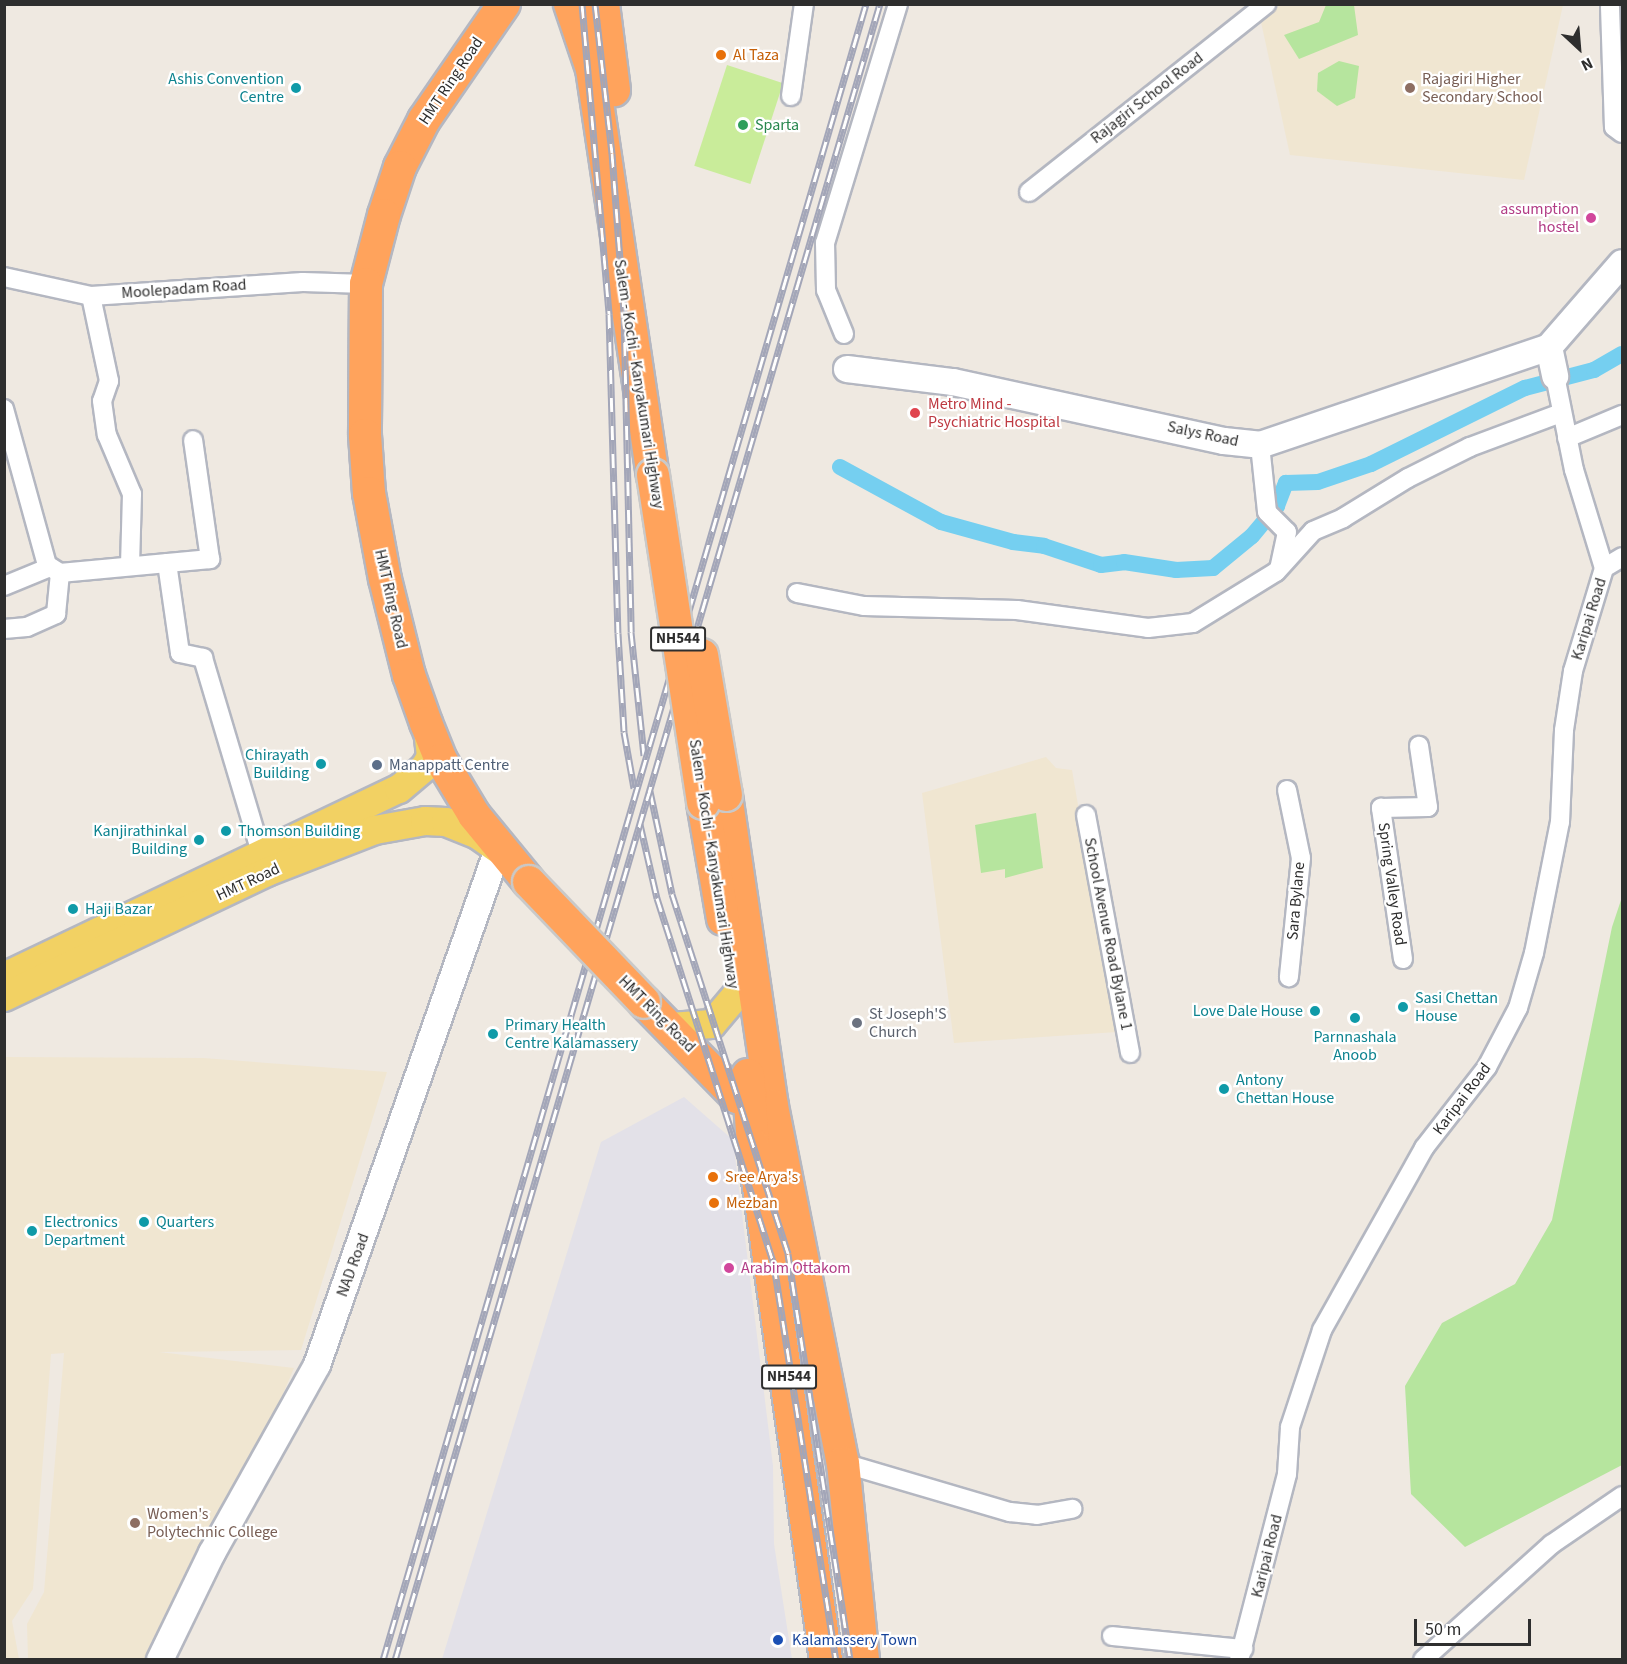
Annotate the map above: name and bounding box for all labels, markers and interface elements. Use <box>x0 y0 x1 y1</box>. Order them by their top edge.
north arrow <box>1549 18 1609 78</box>
street label: HMT Ring Road <box>415 34 487 128</box>
place label: Al Taza <box>733 45 779 65</box>
marker: Al Taza <box>714 48 728 62</box>
street label: Rajagiri School Road <box>1087 48 1207 148</box>
text: N <box>1577 52 1597 76</box>
place label: Ashis Convention Centre <box>168 69 284 107</box>
place label: Rajagiri Higher Secondary School <box>1422 69 1542 107</box>
marker: Ashis Convention Centre <box>289 81 303 95</box>
marker: Rajagiri Higher Secondary School <box>1403 81 1417 95</box>
place label: Sparta <box>755 115 799 135</box>
marker: Sparta <box>736 118 750 132</box>
place label: assumption hostel <box>1500 199 1579 237</box>
marker: assumption hostel <box>1584 211 1598 225</box>
street label: Salem - Kochi - Kanyakumari Highway <box>610 258 668 510</box>
street label: Moolepadam Road <box>121 275 247 303</box>
place label: Metro Mind - Psychiatric Hospital <box>928 394 1060 432</box>
marker: Metro Mind - Psychiatric Hospital <box>906 404 924 422</box>
street label: Salys Road <box>1166 417 1240 451</box>
street label: HMT Ring Road <box>370 548 412 650</box>
street label: Karipai Road <box>1567 576 1611 662</box>
road number: NH544 <box>650 627 706 651</box>
street label: Salem - Kochi - Kanyakumari Highway <box>685 738 743 990</box>
place label: Chirayath Building <box>245 745 309 783</box>
place label: Manappatt Centre <box>389 755 509 775</box>
marker: Chirayath Building <box>314 757 328 771</box>
marker: Manappatt Centre <box>370 758 384 772</box>
place label: Kanjirathinkal Building <box>93 821 187 859</box>
place label: Thomson Building <box>238 821 360 841</box>
street label: Spring Valley Road <box>1374 821 1410 947</box>
marker: Thomson Building <box>219 824 233 838</box>
marker: Kanjirathinkal Building <box>192 833 206 847</box>
street label: School Avenue Road Bylane 1 <box>1080 836 1136 1032</box>
street label: HMT Road <box>213 859 283 905</box>
street label: Sara Bylane <box>1283 861 1309 941</box>
place label: Haji Bazar <box>85 899 152 919</box>
marker: Haji Bazar <box>66 902 80 916</box>
street label: HMT Ring Road <box>614 971 700 1057</box>
place label: Sasi Chettan House <box>1415 988 1498 1026</box>
marker: Sasi Chettan House <box>1396 1000 1410 1014</box>
place label: Love Dale House <box>1193 1001 1303 1021</box>
place label: St Joseph'S Church <box>869 1004 947 1042</box>
marker: Love Dale House <box>1308 1004 1322 1018</box>
marker: Parnnashala Anoob <box>1348 1011 1362 1025</box>
place label: Primary Health Centre Kalamassery <box>505 1015 638 1053</box>
marker: St Joseph'S Church <box>850 1016 864 1030</box>
marker: Primary Health Centre Kalamassery <box>486 1027 500 1041</box>
place label: Parnnashala Anoob <box>1313 1027 1397 1065</box>
street label: Karipai Road <box>1429 1059 1495 1139</box>
place label: Antony Chettan House <box>1236 1070 1334 1108</box>
marker: Antony Chettan House <box>1217 1082 1231 1096</box>
place label: Sree Arya's <box>725 1167 798 1187</box>
marker: Sree Arya's <box>706 1170 720 1184</box>
place label: Mezban <box>726 1193 778 1213</box>
marker: Mezban <box>707 1196 721 1210</box>
place label: Electronics Department <box>44 1212 125 1250</box>
place label: Quarters <box>156 1212 214 1232</box>
marker: Quarters <box>137 1215 151 1229</box>
marker: Electronics Department <box>25 1224 39 1238</box>
street label: NAD Road <box>333 1231 373 1299</box>
place label: Arabim Ottakom <box>741 1258 851 1278</box>
marker: Arabim Ottakom <box>722 1261 736 1275</box>
road number: NH544 <box>760 1365 818 1389</box>
place label: Women's Polytechnic College <box>147 1504 278 1542</box>
street label: Karipai Road <box>1247 1512 1287 1600</box>
marker: Women's Polytechnic College <box>128 1516 142 1530</box>
scale bar <box>1417 1607 1534 1645</box>
text: 50 m <box>1425 1617 1461 1642</box>
place label: Kalamassery Town <box>792 1630 917 1650</box>
marker: Kalamassery Town <box>769 1631 787 1649</box>

